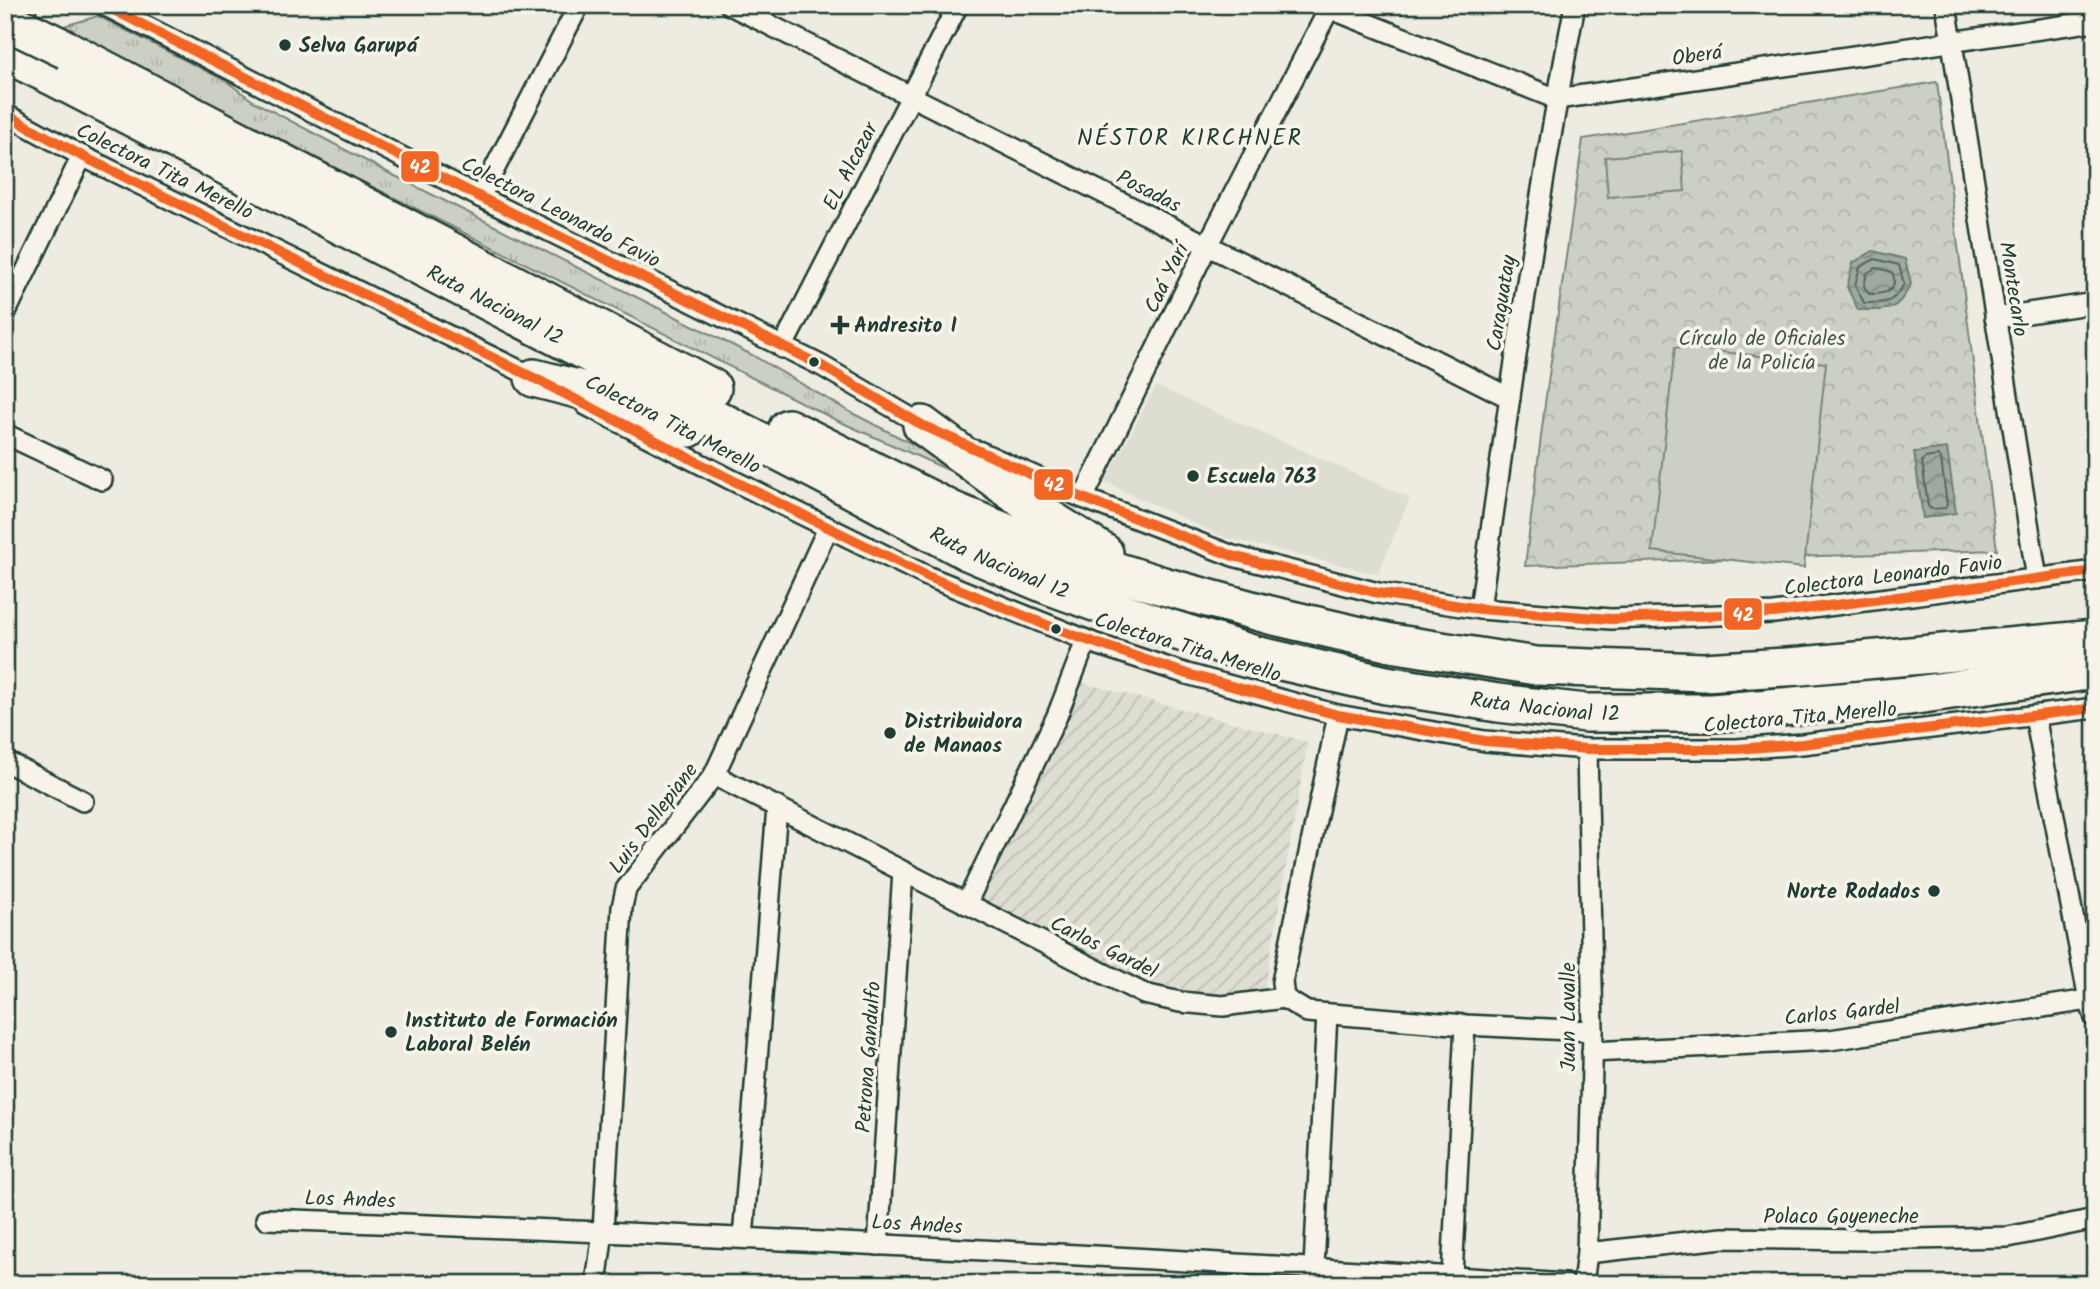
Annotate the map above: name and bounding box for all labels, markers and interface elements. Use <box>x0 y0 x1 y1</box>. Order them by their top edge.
place label: Selva Garupá <box>299 30 419 63</box>
street label: Oberá <box>1670 36 1726 76</box>
marker: Selva Garupá <box>277 37 293 53</box>
street label: Colectora Tita Merello <box>70 115 259 230</box>
street label: EL Alcazar <box>815 116 888 217</box>
district label: NÉSTOR KIRCHNER <box>1077 121 1303 157</box>
street label: Colectora Leonardo Favio <box>455 149 666 278</box>
line badge: 42 <box>400 150 440 183</box>
text: 42 <box>409 153 431 183</box>
street label: Posadas <box>1110 162 1187 223</box>
street label: Caá Yarí <box>1136 235 1200 319</box>
street label: Montecarlo <box>1989 239 2036 339</box>
street label: Caraguatay <box>1479 253 1526 354</box>
street label: Ruta Nacional 12 <box>420 257 569 355</box>
place label: Andresito I <box>854 310 957 343</box>
marker: Andresito I <box>832 317 848 333</box>
park label: Círculo de Oficiales de la Policía <box>1678 323 1846 380</box>
unlabelled marker <box>807 355 821 369</box>
street label: Colectora Tita Merello <box>579 367 766 484</box>
place label: Escuela 763 <box>1207 461 1317 494</box>
line badge: 42 <box>1033 468 1074 501</box>
marker: Escuela 763 <box>1185 468 1201 484</box>
text: 42 <box>1043 471 1065 501</box>
street label: Ruta Nacional 12 <box>923 519 1074 609</box>
street label: Colectora Leonardo Favio <box>1782 547 2004 606</box>
line badge: 42 <box>1723 597 1763 631</box>
text: 42 <box>1732 601 1754 631</box>
street label: Colectora Tita Merello <box>1090 604 1285 693</box>
unlabelled marker <box>1049 622 1063 636</box>
street label: Ruta Nacional 12 <box>1468 684 1620 731</box>
street label: Colectora Tita Merello <box>1702 694 1898 743</box>
place label: Distribuidora de Manaos <box>904 706 1023 763</box>
marker: Distribuidora de Manaos <box>882 725 898 741</box>
street label: Luis Dellepiane <box>601 756 707 882</box>
place label: Norte Rodados <box>1787 876 1920 909</box>
marker: Norte Rodados <box>1926 883 1942 899</box>
street label: Carlos Gardel <box>1044 908 1163 989</box>
street label: Juan Lavalle <box>1553 962 1586 1072</box>
street label: Petrona Gandulfo <box>848 980 891 1134</box>
street label: Carlos Gardel <box>1783 991 1902 1036</box>
place label: Instituto de Formación Laboral Belén <box>405 1005 618 1062</box>
marker: Instituto de Formación Laboral Belén <box>383 1024 399 1040</box>
street label: Los Andes <box>304 1182 396 1219</box>
street label: Polaco Goyeneche <box>1763 1201 1919 1234</box>
street label: Los Andes <box>871 1207 963 1244</box>

